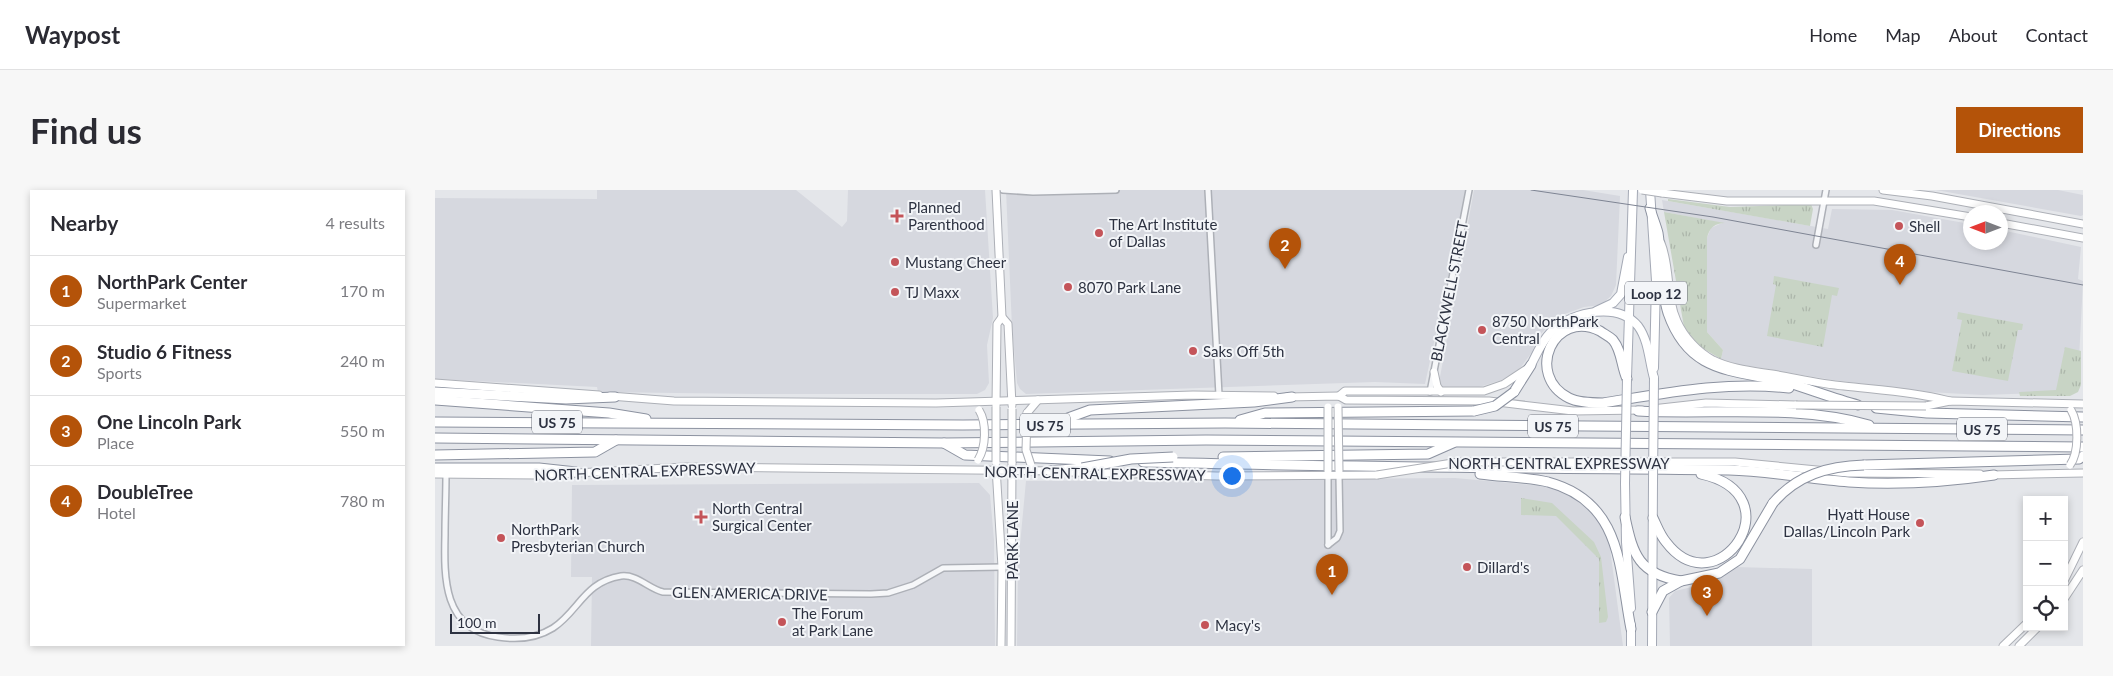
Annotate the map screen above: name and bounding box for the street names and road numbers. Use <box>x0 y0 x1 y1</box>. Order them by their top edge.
street label: BLACKWELL STREET <box>1427 219 1471 363</box>
road number: Loop 12 <box>1625 282 1687 305</box>
road number: US 75 <box>532 410 582 433</box>
road number: US 75 <box>1020 414 1070 436</box>
road number: US 75 <box>1528 415 1578 438</box>
road number: US 75 <box>1957 418 2007 440</box>
street label: NORTH CENTRAL EXPRESSWAY <box>1448 454 1670 472</box>
street label: NORTH CENTRAL EXPRESSWAY <box>534 458 757 484</box>
street label: NORTH CENTRAL EXPRESSWAY <box>984 462 1206 484</box>
street label: PARK LANE <box>1003 500 1021 580</box>
street label: GLEN AMERICA DRIVE <box>672 583 828 603</box>

